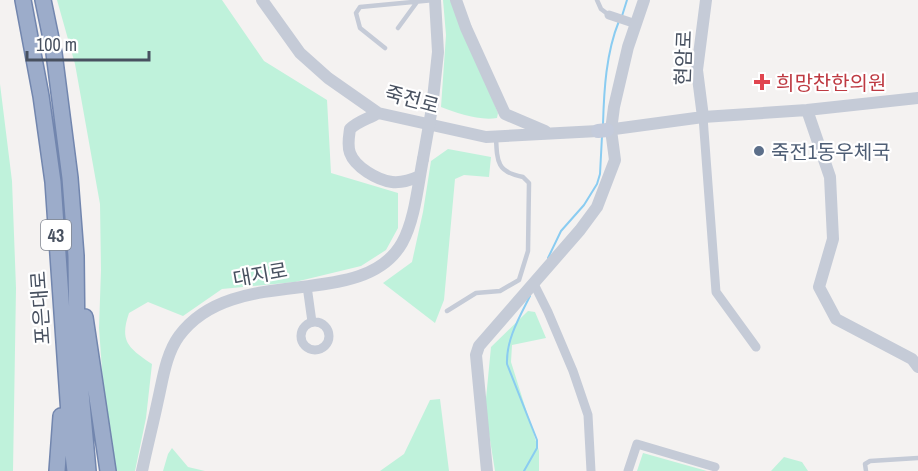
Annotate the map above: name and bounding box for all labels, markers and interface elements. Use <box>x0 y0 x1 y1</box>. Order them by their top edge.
scale bar <box>27 24 148 62</box>
street label: 현암로 <box>669 30 697 86</box>
text: 100 m <box>36 32 77 57</box>
place label: 희망찬한의원 <box>776 69 886 96</box>
marker: 희망찬한의원 <box>753 73 771 91</box>
street label: 죽전로 <box>382 79 442 119</box>
place label: 죽전1동우체국 <box>771 138 891 165</box>
marker: 죽전1동우체국 <box>752 144 766 158</box>
road number: 43 <box>41 220 71 250</box>
street label: 대지로 <box>230 256 290 292</box>
street label: 포은대로 <box>24 270 56 346</box>

